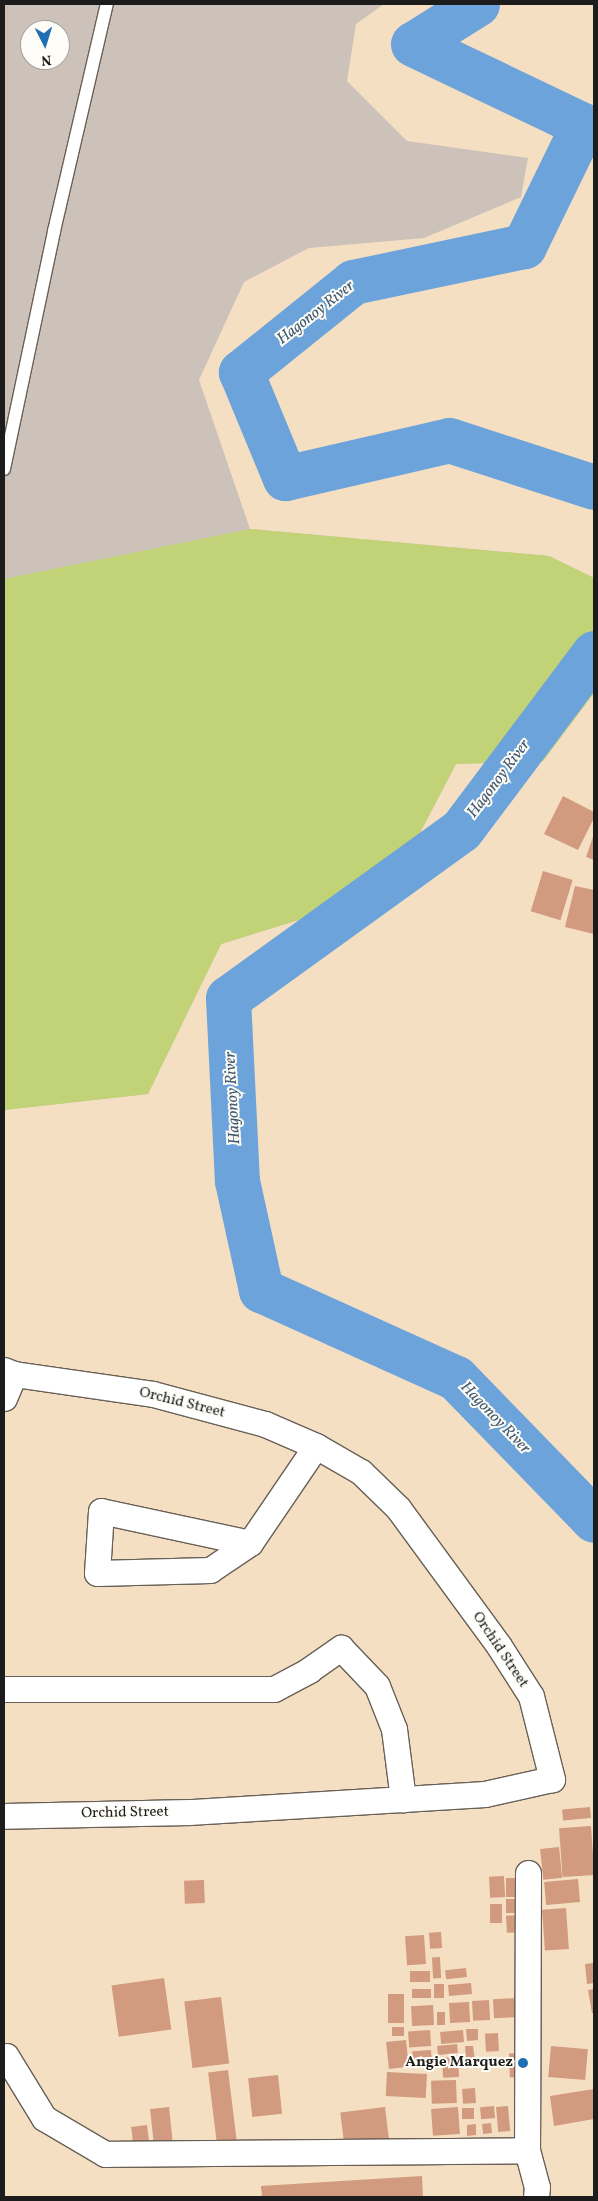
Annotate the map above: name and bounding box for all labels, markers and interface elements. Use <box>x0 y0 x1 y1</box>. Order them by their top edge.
north arrow <box>20 20 70 70</box>
text: N <box>40 50 52 69</box>
water label: Hagonoy River <box>274 277 358 349</box>
water label: Hagonoy River <box>463 736 535 822</box>
water label: Hagonoy River <box>221 1051 245 1145</box>
water label: Hagonoy River <box>456 1378 534 1458</box>
street label: Orchid Street <box>137 1384 227 1422</box>
street label: Orchid Street <box>468 1609 532 1691</box>
street label: Orchid Street <box>81 1803 169 1823</box>
place label: Angie Marquez <box>405 2054 513 2072</box>
marker: Angie Marquez <box>517 2057 529 2069</box>

